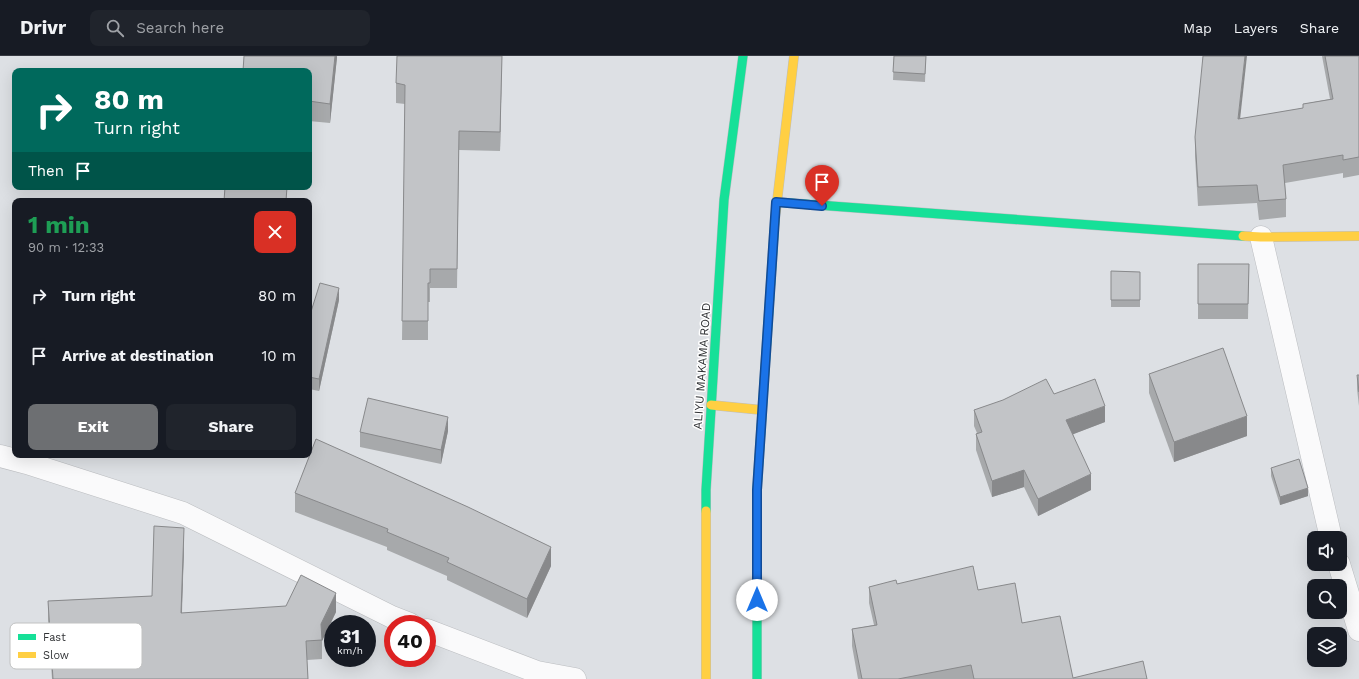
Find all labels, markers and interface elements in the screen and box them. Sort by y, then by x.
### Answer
search box [90,10,370,46]
text: Drivr [20,16,66,39]
icon: search [104,17,126,39]
text: Search here [136,19,224,37]
text: Map [1183,20,1212,36]
text: Layers [1234,20,1278,36]
text: Share [1300,20,1339,36]
text: 80 m [94,83,164,116]
icon: right [28,84,80,136]
text: Turn right [94,117,180,138]
icon: arrive [72,160,94,182]
text: Then [28,162,64,180]
pin [805,165,839,206]
icon: arrive [811,171,833,193]
text: 1 min [28,211,90,239]
button: close [254,211,296,253]
text: 90 m · 12:33 [28,240,104,255]
icon: right [28,285,50,307]
text: Turn right [62,287,135,305]
text: 80 m [258,287,296,305]
street label: ALIYU MAKAMA ROAD [691,302,713,430]
icon: arrive [28,345,50,367]
text: Arrive at destination [62,347,214,365]
text: 10 m [261,347,296,365]
button: Exit [28,404,158,450]
button: Share [166,404,296,450]
map controls [1307,531,1347,667]
button: sound [1307,531,1347,571]
position arrow [736,579,778,621]
button: search [1307,579,1347,619]
speed limit sign: 40 [384,615,436,667]
legend [10,623,142,669]
text: 31 [340,624,360,648]
button: layers [1307,627,1347,667]
text: Fast [43,631,66,644]
text: km/h [337,645,363,656]
text: Slow [43,649,69,662]

